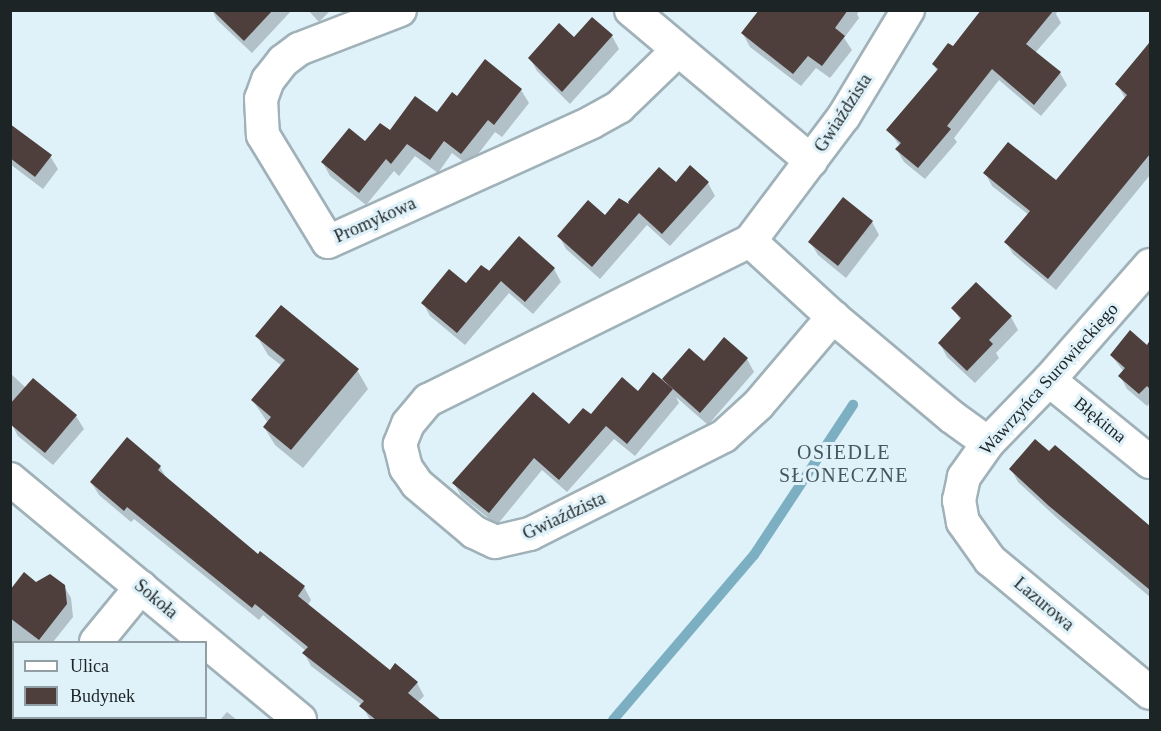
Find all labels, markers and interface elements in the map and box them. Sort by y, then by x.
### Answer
street label: Gwiaździsta [810,70,876,156]
street label: Promykowa [331,192,419,248]
street label: Wawrzyńca Surowieckiego [975,299,1123,459]
street label: Błękitna [1070,392,1130,448]
district label: OSIEDLE SŁONECZNE [779,441,909,488]
street label: Gwiaździsta [519,487,609,545]
street label: Lazurowa [1009,573,1079,635]
street label: Sokoła [130,575,182,623]
legend [12,641,207,719]
text: Ulica [70,656,109,676]
text: Budynek [70,686,135,706]

